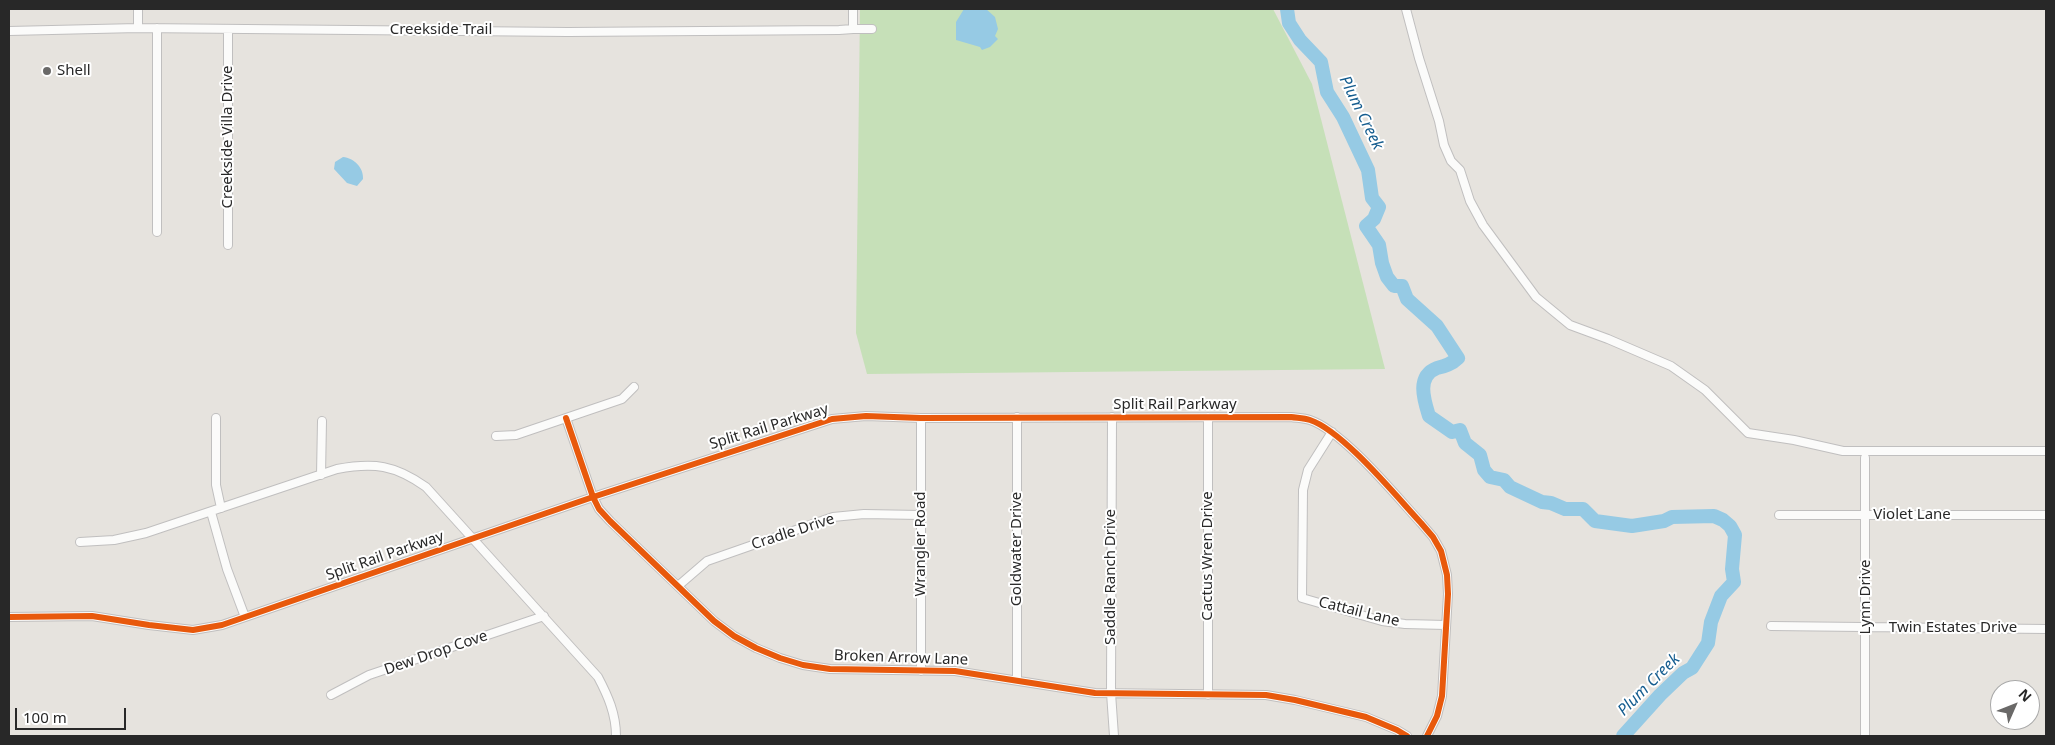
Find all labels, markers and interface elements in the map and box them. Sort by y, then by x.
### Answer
street label: Creekside Trail [390,21,492,39]
place label: Shell [57,62,91,80]
marker: Shell [41,65,53,77]
street label: Creekside Villa Drive [219,66,237,208]
water label: Plum Creek [1335,73,1387,153]
street label: Split Rail Parkway [1113,396,1237,414]
street label: Split Rail Parkway [707,400,831,454]
street label: Wrangler Road [912,491,930,597]
street label: Cactus Wren Drive [1199,491,1217,621]
street label: Goldwater Drive [1008,492,1026,606]
street label: Violet Lane [1873,506,1951,524]
street label: Saddle Ranch Drive [1102,509,1120,645]
street label: Cradle Drive [749,510,837,554]
street label: Split Rail Parkway [324,527,446,585]
street label: Lynn Drive [1857,559,1875,635]
street label: Cattail Lane [1317,593,1401,631]
street label: Twin Estates Drive [1889,619,2017,637]
street label: Dew Drop Cove [382,627,490,679]
street label: Broken Arrow Lane [833,647,969,669]
water label: Plum Creek [1614,650,1684,720]
north arrow [1990,680,2040,730]
text: N [2015,684,2036,706]
scale bar [18,698,129,730]
text: 100 m [23,707,67,727]

